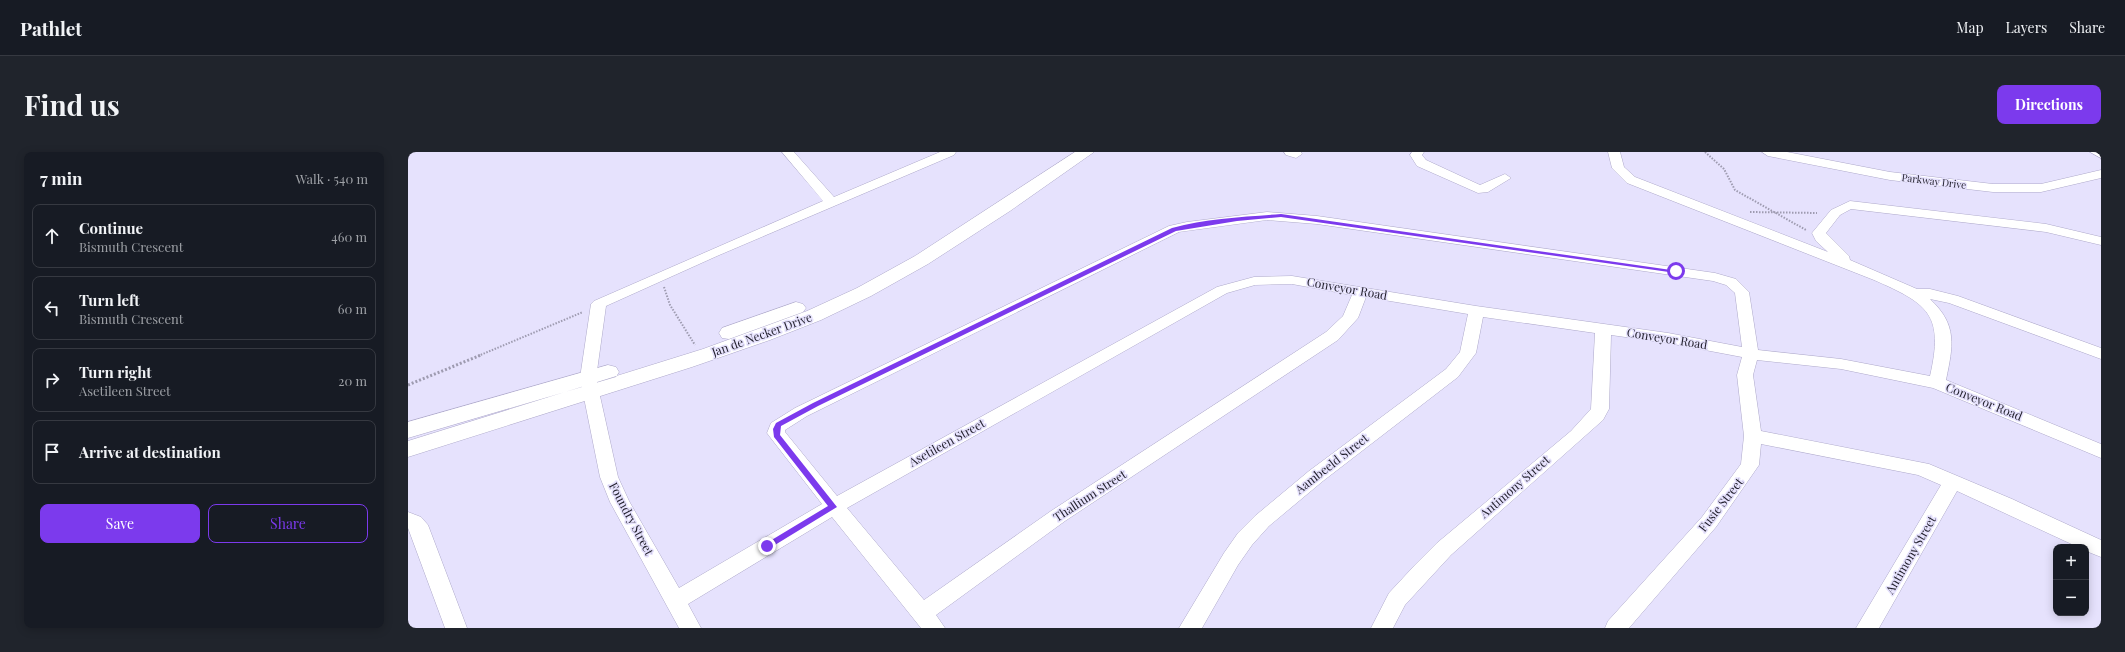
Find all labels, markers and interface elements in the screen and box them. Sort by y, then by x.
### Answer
text: Pathlet [20,15,82,41]
text: Map [1956,18,1984,37]
text: Layers [2006,18,2047,37]
text: Share [2069,18,2105,37]
button: Directions [1997,85,2101,124]
text: Find us [24,86,120,123]
text: 7 min [40,167,83,189]
text: Walk · 540 m [295,170,368,187]
street label: Parkway Drive [1901,170,1967,192]
text: Continue [79,218,143,238]
icon: ahead [41,225,63,247]
text: 460 m [331,228,367,245]
text: Bismuth Crescent [79,238,183,255]
route start [1667,262,1685,280]
street label: Conveyor Road [1306,273,1389,303]
text: Turn left [79,290,140,310]
icon: left [41,297,63,319]
text: 60 m [338,300,367,317]
street label: Jan de Necker Drive [708,308,814,360]
text: Bismuth Crescent [79,310,183,327]
street label: Conveyor Road [1626,324,1709,352]
text: Turn right [79,362,152,382]
icon: right [41,369,63,391]
text: 20 m [338,372,367,389]
street label: Conveyor Road [1944,378,2025,424]
text: Asetileen Street [79,382,171,399]
street label: Asetileen Street [905,414,988,470]
street label: Aambeeld Street [1291,429,1372,497]
icon: arrive [41,441,63,463]
text: Arrive at destination [79,442,221,462]
street label: Antimony Street [1475,451,1553,522]
street label: Thallium Street [1050,465,1130,525]
street label: Fusie Street [1694,474,1747,535]
street label: Foundry Street [606,479,658,558]
button: Save [40,504,200,543]
button: Share [208,504,368,543]
street label: Antimony Street [1881,512,1939,597]
route end [758,537,776,555]
map controls [2053,544,2089,616]
button: + [2053,544,2089,580]
button: − [2053,580,2089,616]

